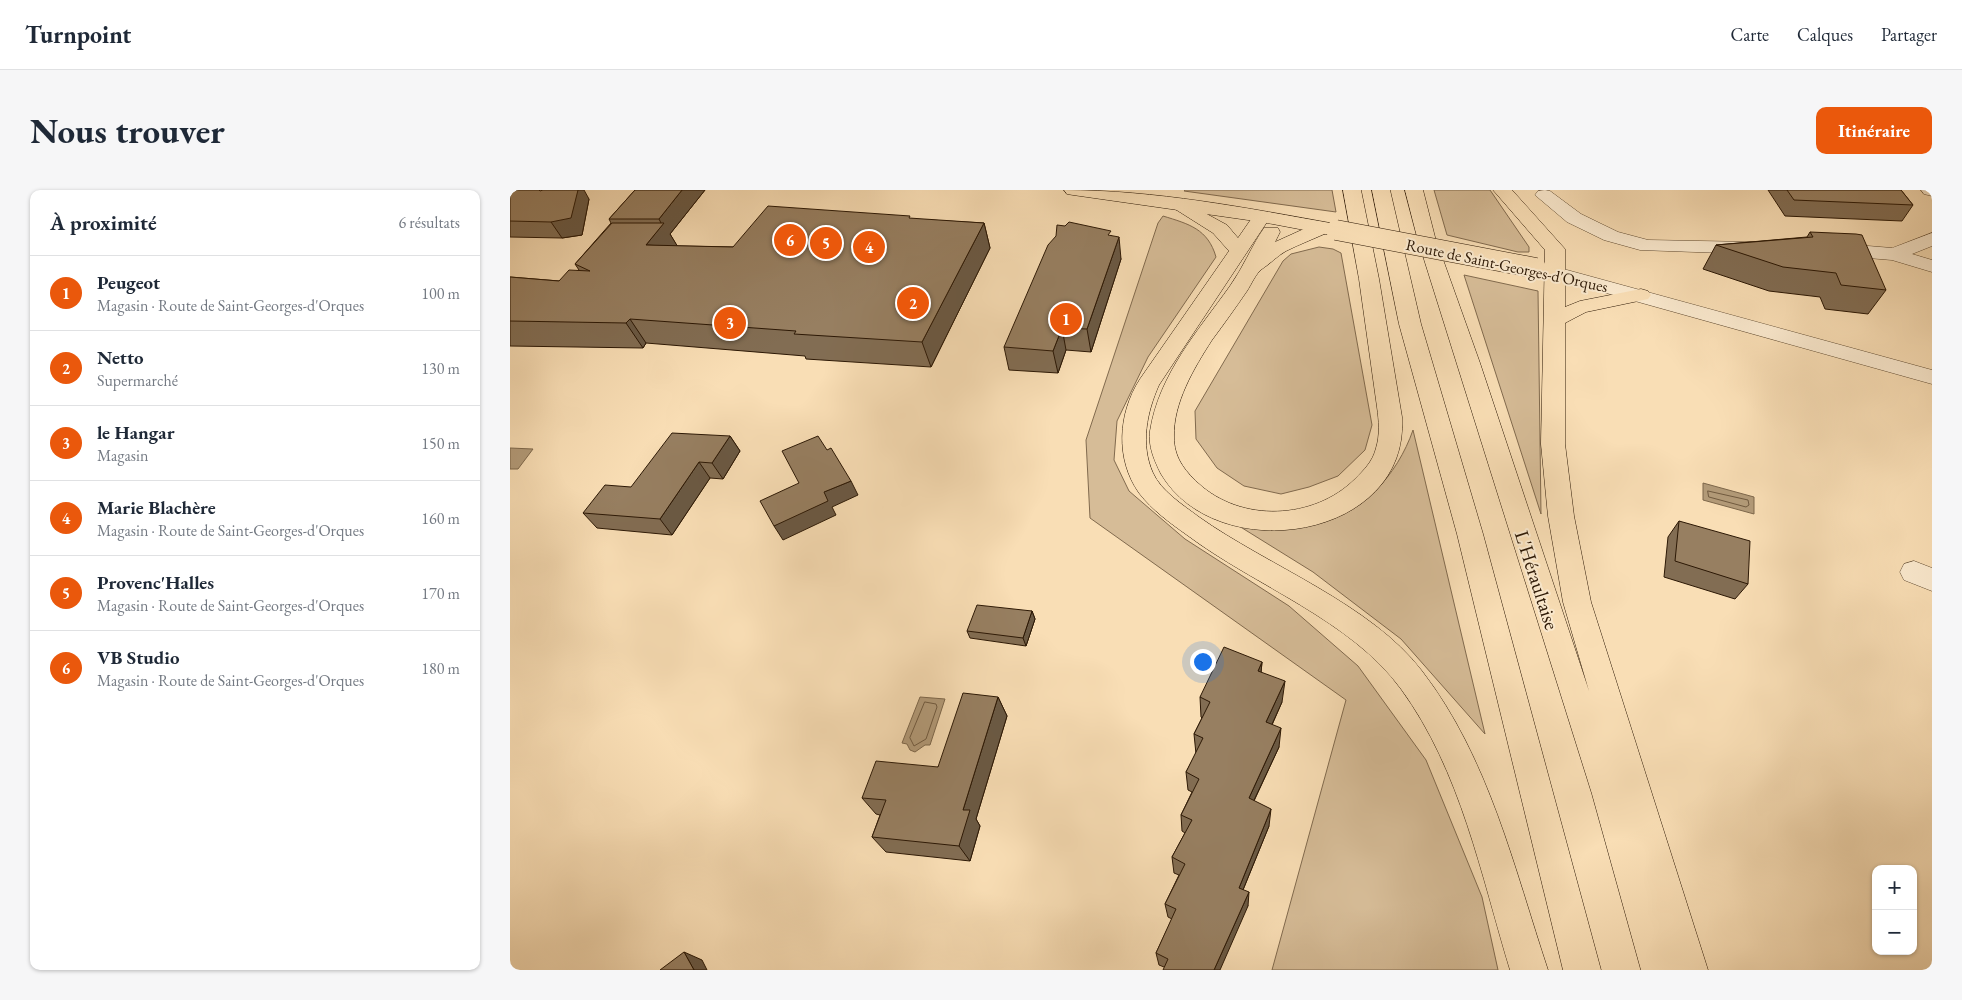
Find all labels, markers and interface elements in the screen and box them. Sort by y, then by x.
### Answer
text: Turnpoint [25,19,131,50]
text: Carte [1730,23,1769,46]
text: Calques [1797,23,1853,46]
text: Partager [1881,23,1937,46]
button: Itinéraire [1816,107,1932,154]
text: Nous trouver [30,108,225,153]
text: À proximité [50,209,157,236]
text: 6 résultats [398,212,460,233]
pin: 6 [774,221,806,259]
pin: 5 [810,224,842,262]
pin: 4 [853,228,885,266]
street label: Route de Saint-Georges-d'Orques [1404,234,1610,297]
text: Peugeot [97,270,160,295]
text: 1 [62,283,70,304]
text: 100 m [421,283,460,304]
pin: 2 [897,284,929,322]
text: Magasin · Route de Saint-Georges-d'Orques [97,295,364,316]
pin: 1 [1050,300,1082,338]
pin: 3 [714,304,746,342]
text: Netto [97,345,144,370]
text: 2 [62,358,70,379]
text: 130 m [421,358,460,379]
text: Supermarché [97,370,178,391]
text: le Hangar [97,420,175,445]
text: 3 [62,433,70,454]
text: 150 m [421,433,460,454]
text: Magasin [97,445,148,466]
text: Marie Blachère [97,495,216,520]
text: 4 [62,508,70,529]
text: 160 m [421,508,460,529]
text: Magasin · Route de Saint-Georges-d'Orques [97,520,364,541]
street label: L'Héraultaise [1509,527,1565,633]
text: Provenc'Halles [97,570,214,595]
text: 5 [62,583,70,604]
text: 170 m [421,583,460,604]
text: Magasin · Route de Saint-Georges-d'Orques [97,595,364,616]
text: VB Studio [97,645,179,670]
your location [1190,649,1216,675]
text: 6 [62,658,70,679]
text: 180 m [421,658,460,679]
text: Magasin · Route de Saint-Georges-d'Orques [97,670,364,691]
map controls [1872,865,1917,955]
button: + [1872,865,1917,910]
button: − [1872,910,1917,955]

